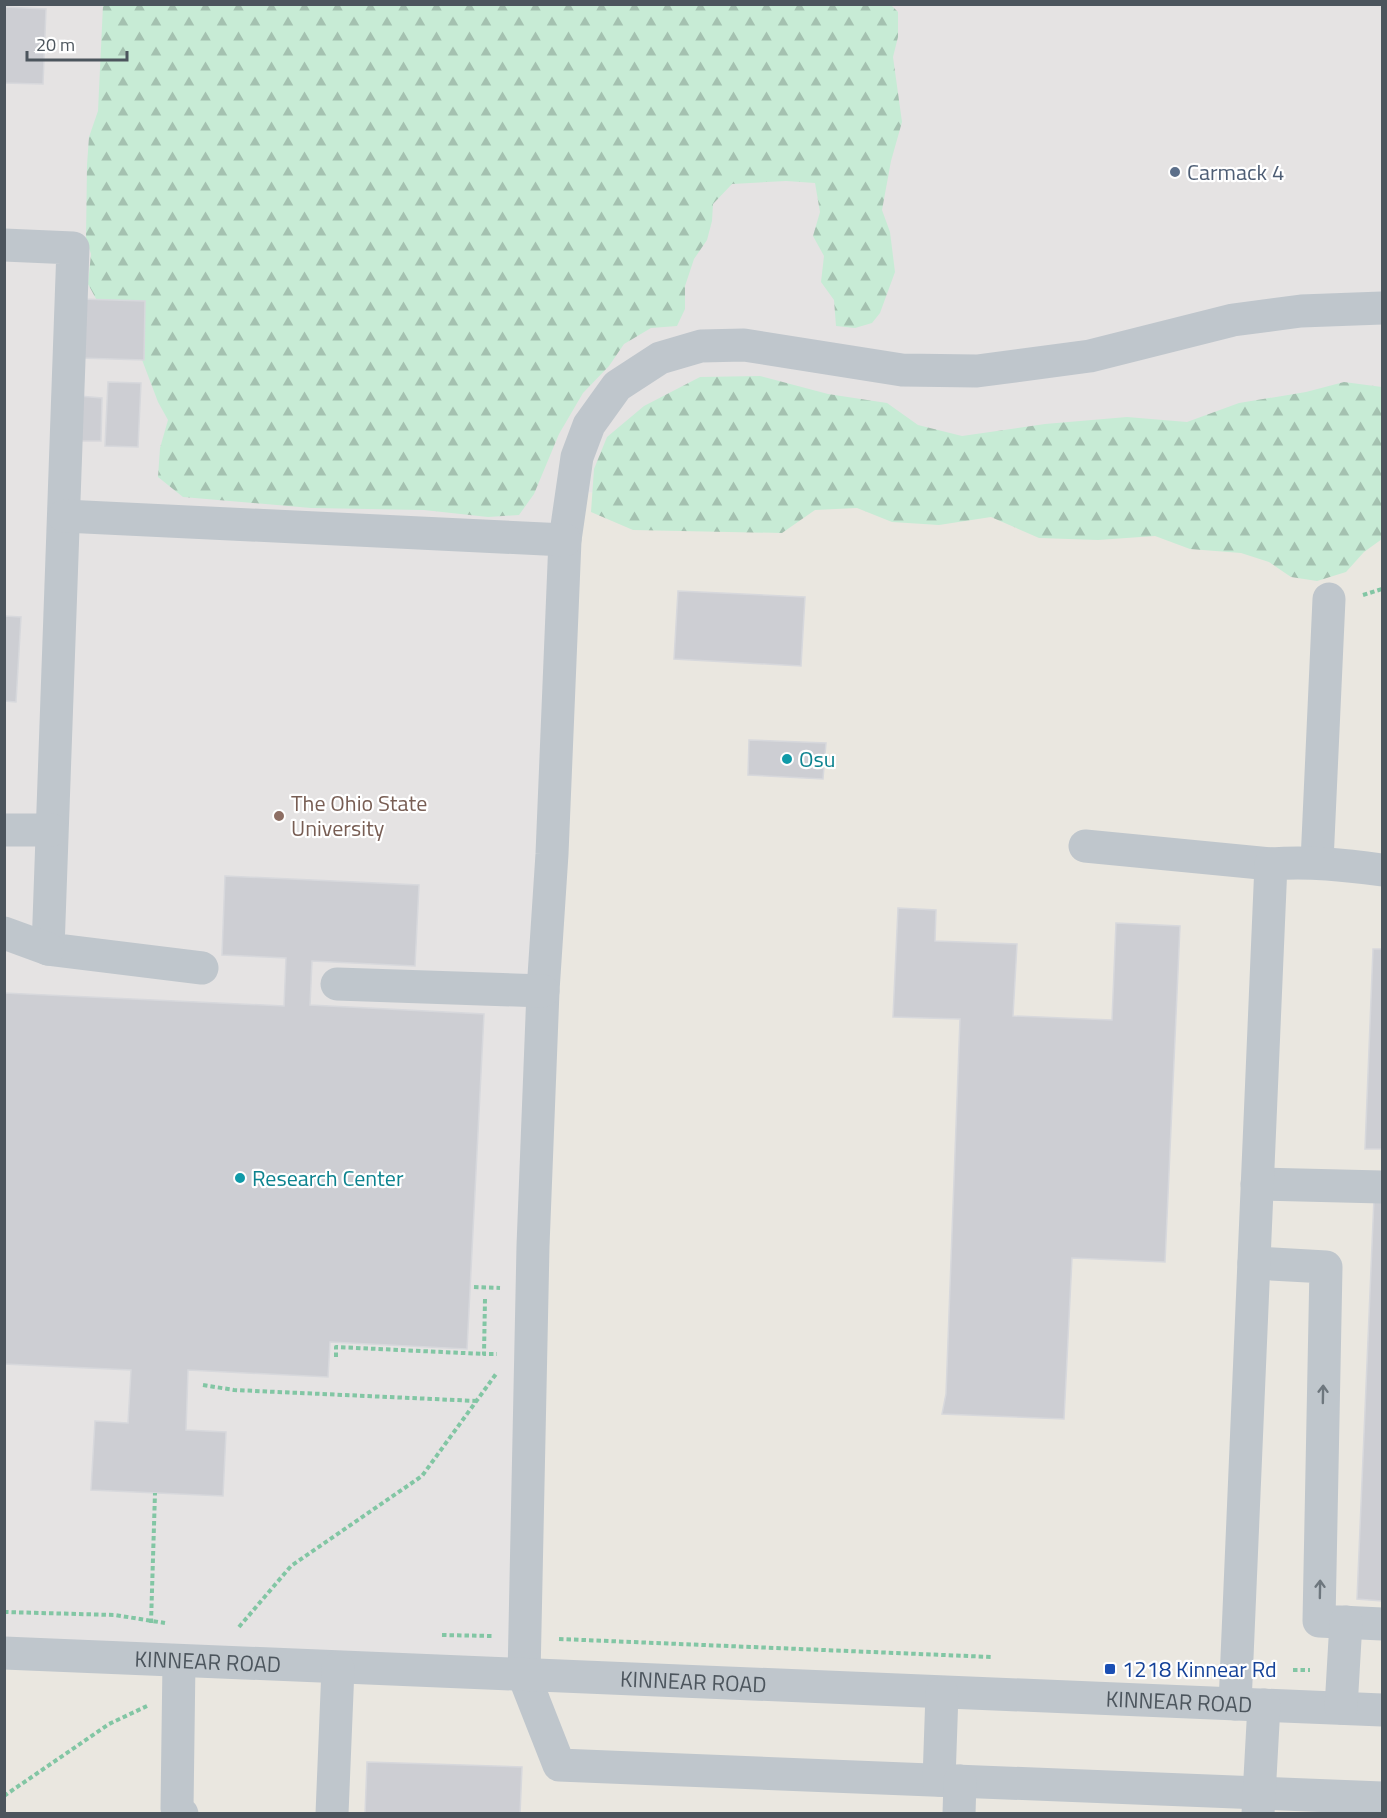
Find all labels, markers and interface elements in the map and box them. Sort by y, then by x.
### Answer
scale bar [27,24,128,62]
text: 20 m [36,31,75,58]
place label: Carmack 4 [1187,155,1284,189]
marker: Carmack 4 [1168,165,1182,179]
place label: Osu [799,742,835,776]
marker: Osu [780,752,794,766]
place label: The Ohio State University [291,786,427,845]
marker: The Ohio State University [272,809,286,823]
place label: Research Center [252,1161,404,1195]
marker: Research Center [233,1171,247,1185]
one-way arrow [1318,1385,1329,1405]
one-way arrow [1314,1579,1326,1599]
street label: KINNEAR ROAD [134,1641,282,1681]
place label: 1218 Kinnear Rd [1122,1652,1277,1686]
street label: KINNEAR ROAD [619,1662,767,1702]
marker: 1218 Kinnear Rd [1103,1662,1117,1676]
street label: KINNEAR ROAD [1105,1682,1253,1722]

